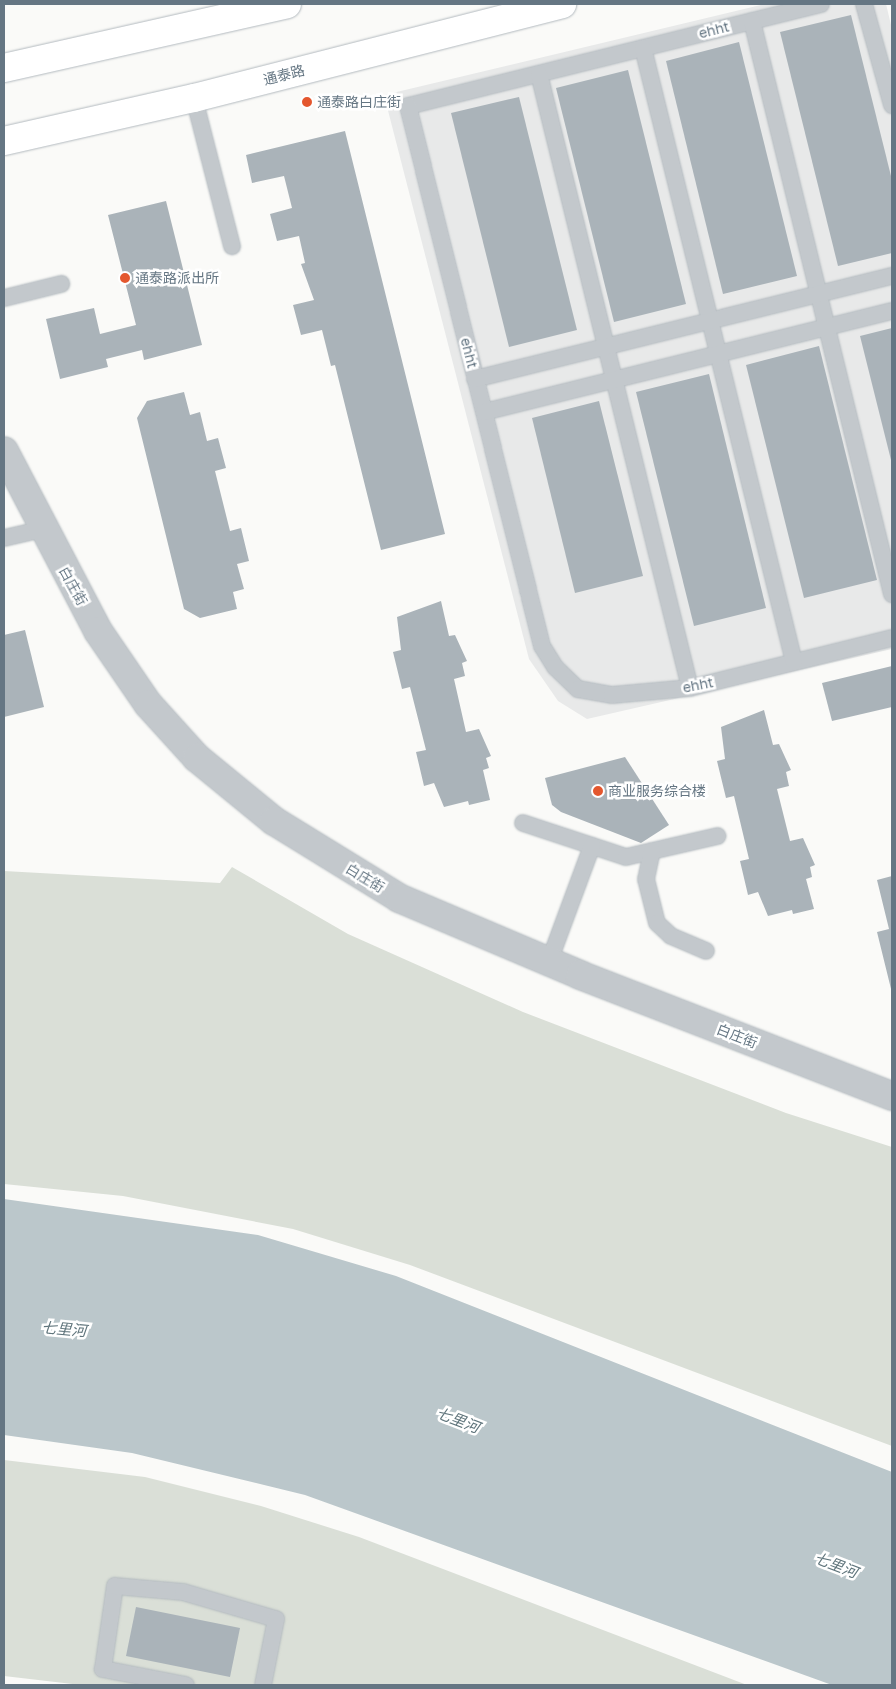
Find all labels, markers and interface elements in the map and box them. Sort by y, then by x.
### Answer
street label: ehht [697,18,731,42]
street label: 通泰路 [262,62,306,88]
place label: 通泰路白庄街 [317,94,401,110]
marker: 通泰路白庄街 [301,96,313,108]
place label: 通泰路派出所 [135,270,219,286]
marker: 通泰路派出所 [119,272,131,284]
street label: ehht [457,336,481,370]
street label: 白庄街 [55,564,91,608]
street label: ehht [681,674,715,696]
place label: 商业服务综合楼 [608,783,706,799]
marker: 商业服务综合楼 [592,785,604,797]
street label: 白庄街 [343,860,387,896]
street label: 白庄街 [714,1021,760,1051]
water label: 七里河 [41,1318,87,1340]
water label: 七里河 [434,1404,482,1436]
water label: 七里河 [812,1549,860,1581]

